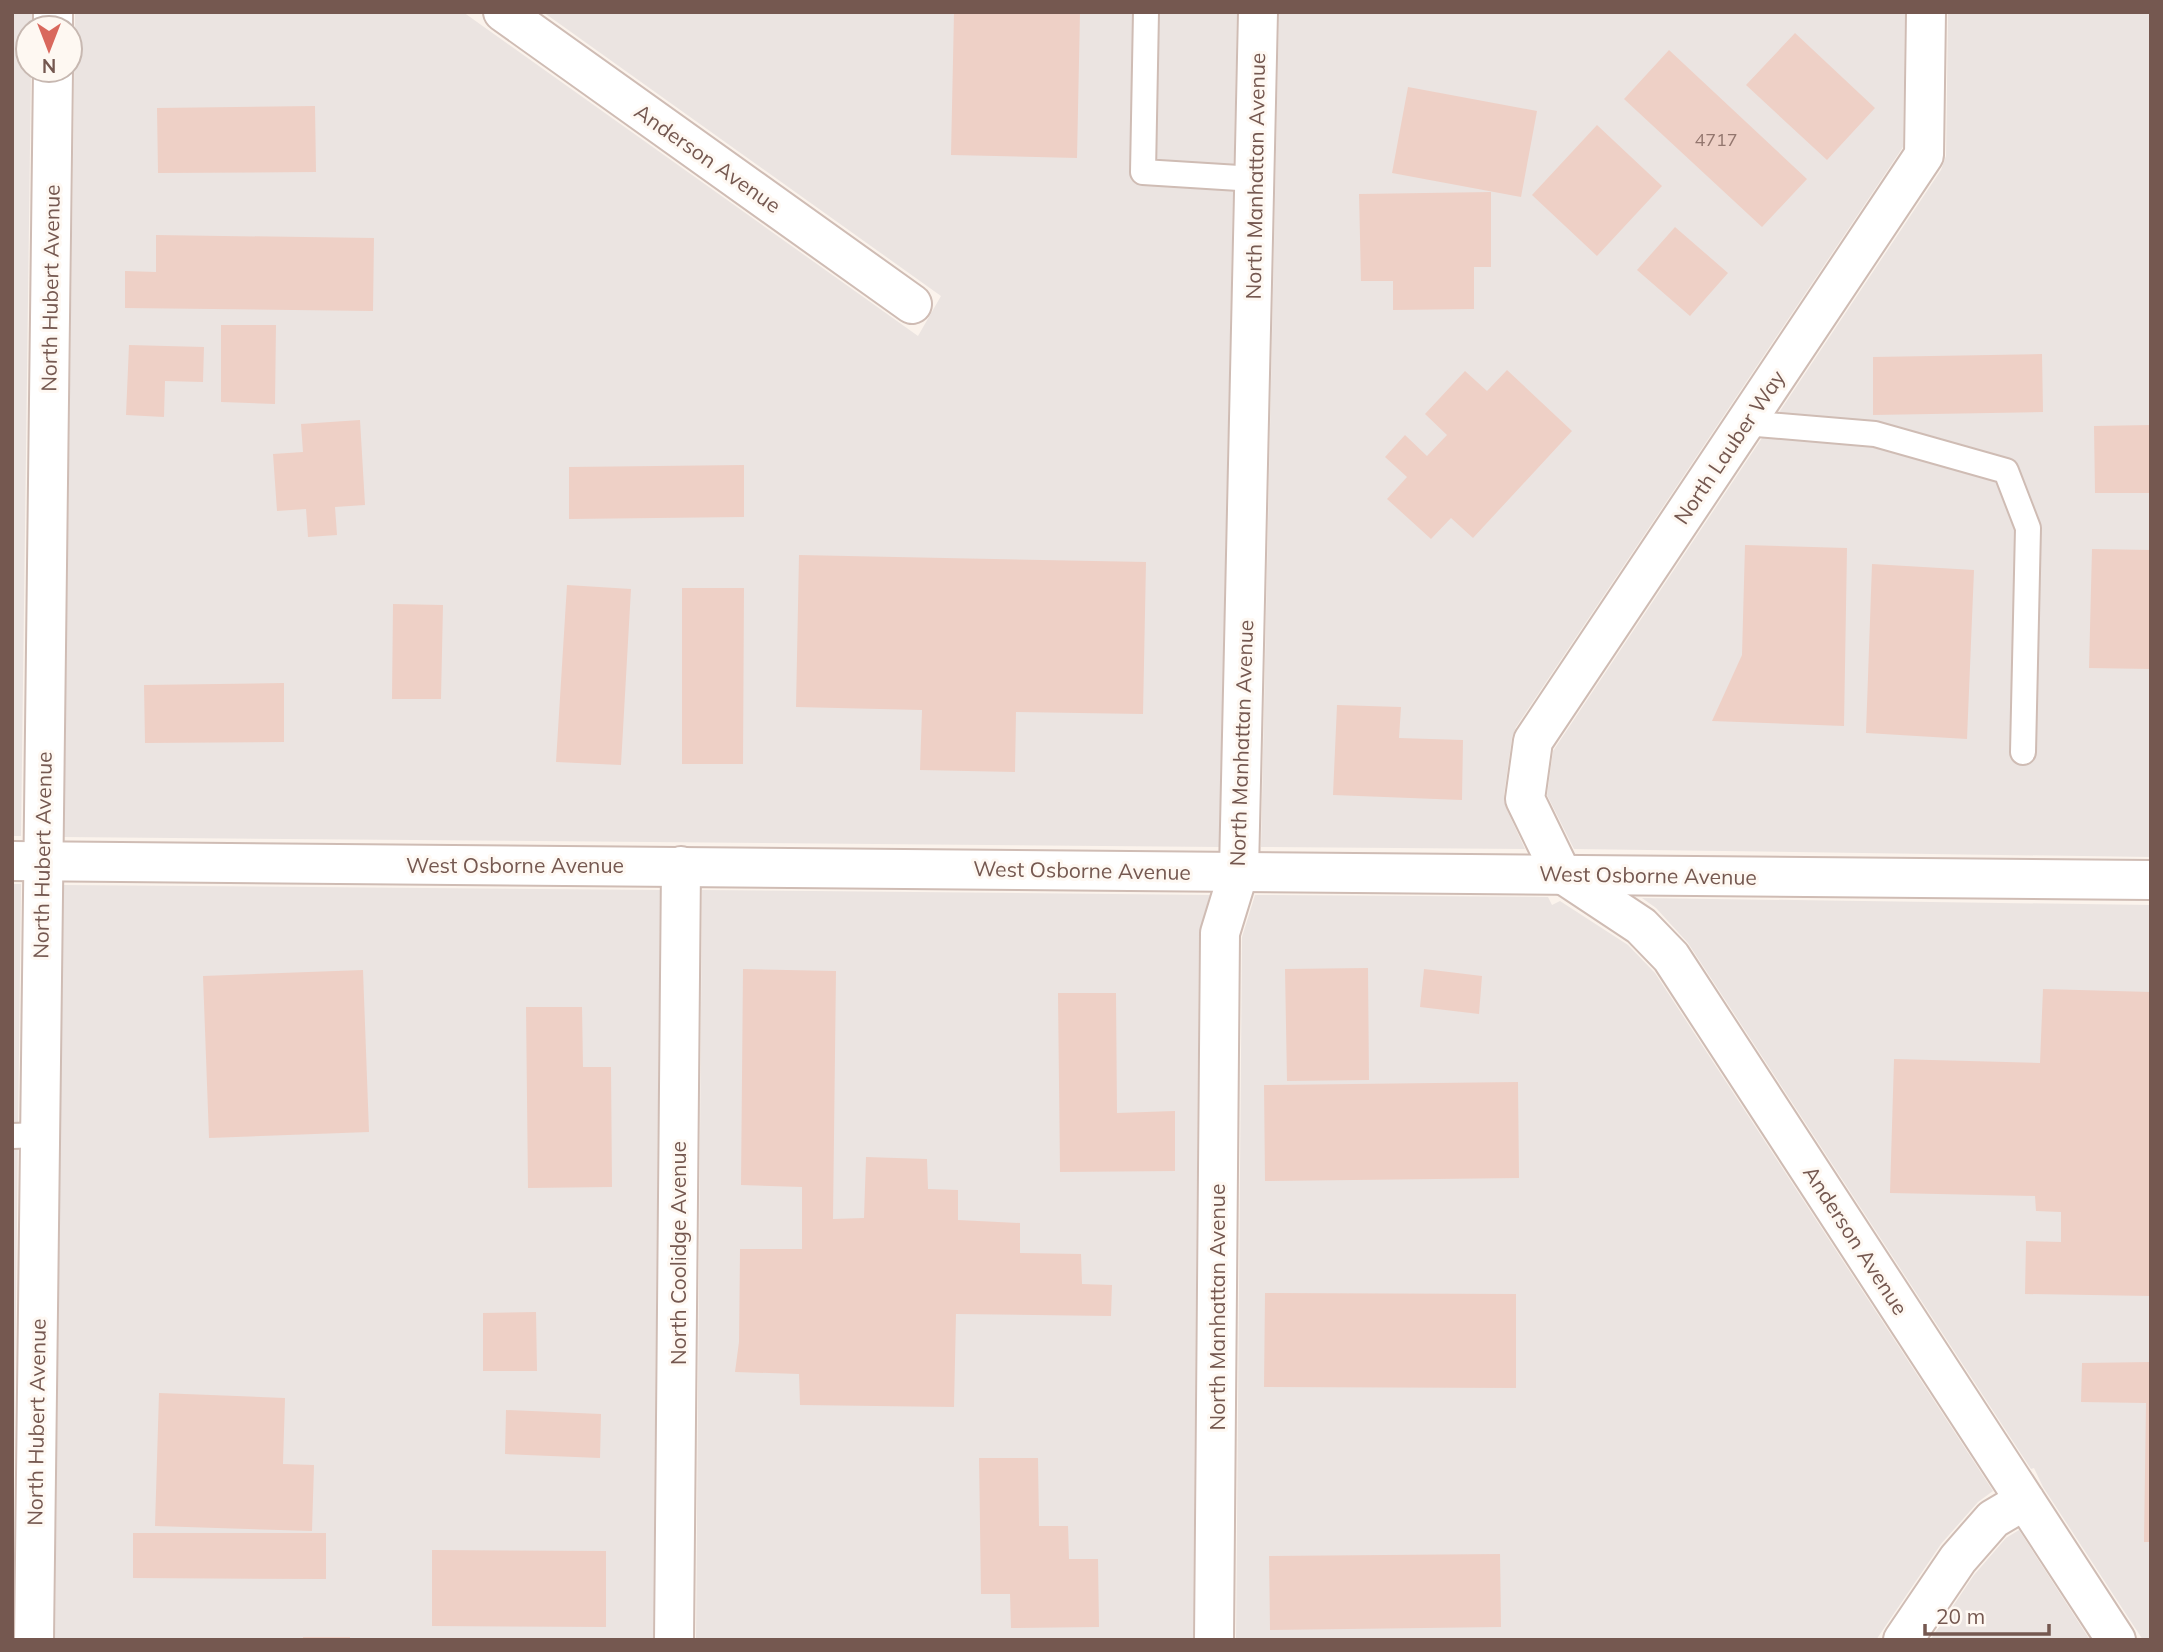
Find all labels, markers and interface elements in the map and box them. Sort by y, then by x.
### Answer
north arrow [14,14,84,84]
street label: North Manhattan Avenue [1240,52,1270,300]
text: N [42,54,56,78]
street label: Anderson Avenue [630,98,786,218]
house number: 4717 [1694,128,1738,151]
street label: North Hubert Avenue [35,184,65,392]
street label: North Lauber Way [1668,365,1790,529]
street label: North Manhattan Avenue [1224,619,1258,867]
street label: North Hubert Avenue [27,751,57,959]
street label: West Osborne Avenue [406,852,624,878]
street label: West Osborne Avenue [973,855,1191,885]
street label: West Osborne Avenue [1539,860,1757,890]
street label: North Coolidge Avenue [665,1141,691,1365]
street label: Anderson Avenue [1798,1161,1914,1319]
street label: North Manhattan Avenue [1204,1184,1230,1430]
street label: North Hubert Avenue [21,1318,51,1526]
scale bar [1925,1592,2049,1636]
text: 20 m [1936,1603,1985,1629]

